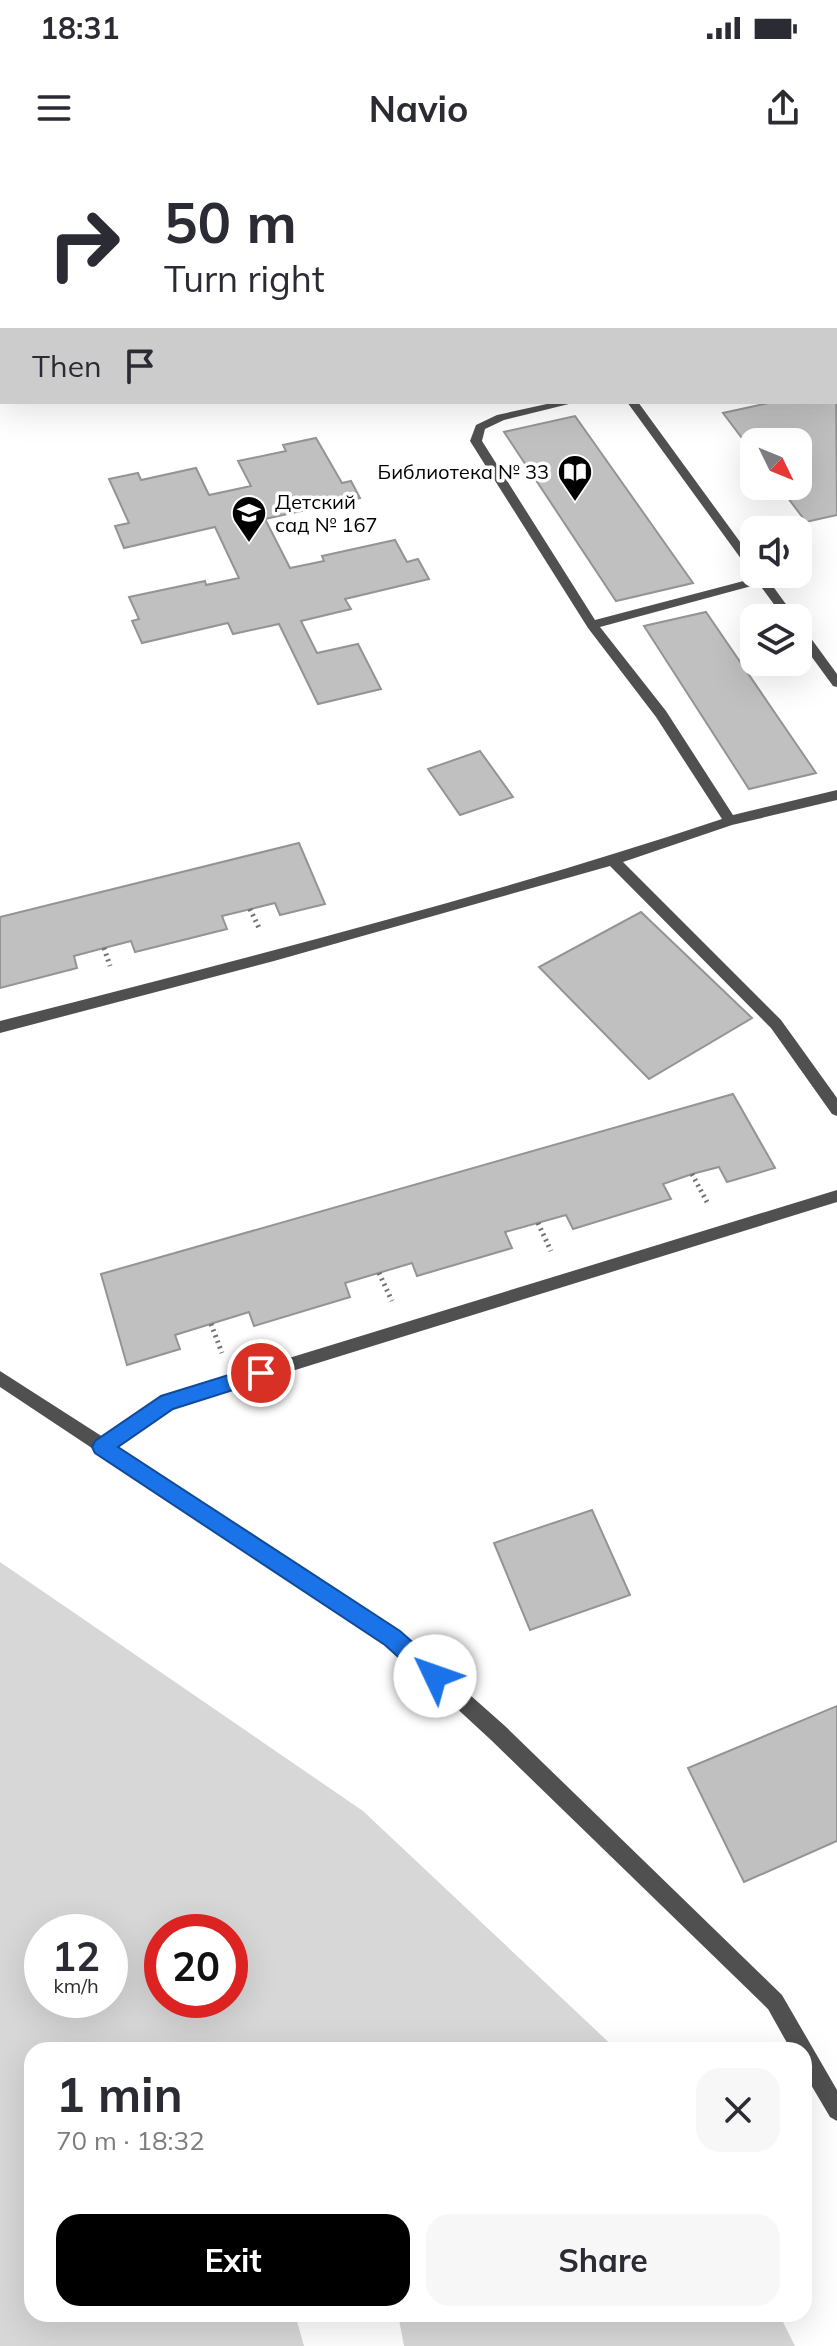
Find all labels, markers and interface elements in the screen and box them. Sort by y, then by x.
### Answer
text: 18:31 [40,9,119,47]
icon: menu [32,86,76,130]
text: Navio [369,86,468,131]
icon: share [761,86,805,130]
text: 50 m [164,187,297,257]
icon: right [32,192,136,296]
text: Turn right [164,256,325,301]
icon: arrive [118,344,162,388]
text: Then [32,347,102,385]
north arrow [740,428,812,500]
map controls [740,428,812,676]
library icon: Библиотека № 33 [556,453,594,503]
place label: Библиотека № 33 [378,459,549,484]
place label: Детский сад № 167 [275,489,378,537]
school or university icon: Детский сад № 167 [230,494,268,544]
button: sound [740,516,812,588]
button: layers [740,604,812,676]
pin [227,1339,295,1407]
icon: arrive [239,1351,283,1395]
position arrow [393,1634,477,1718]
speed limit sign: 20 [144,1914,248,2018]
text: 12 [52,1931,100,1981]
text: km/h [53,1973,99,1998]
text: 1 min [56,2064,183,2124]
button: close [696,2068,780,2152]
text: 70 m · 18:32 [56,2124,205,2157]
button: Exit [56,2214,410,2306]
button: Share [426,2214,780,2306]

